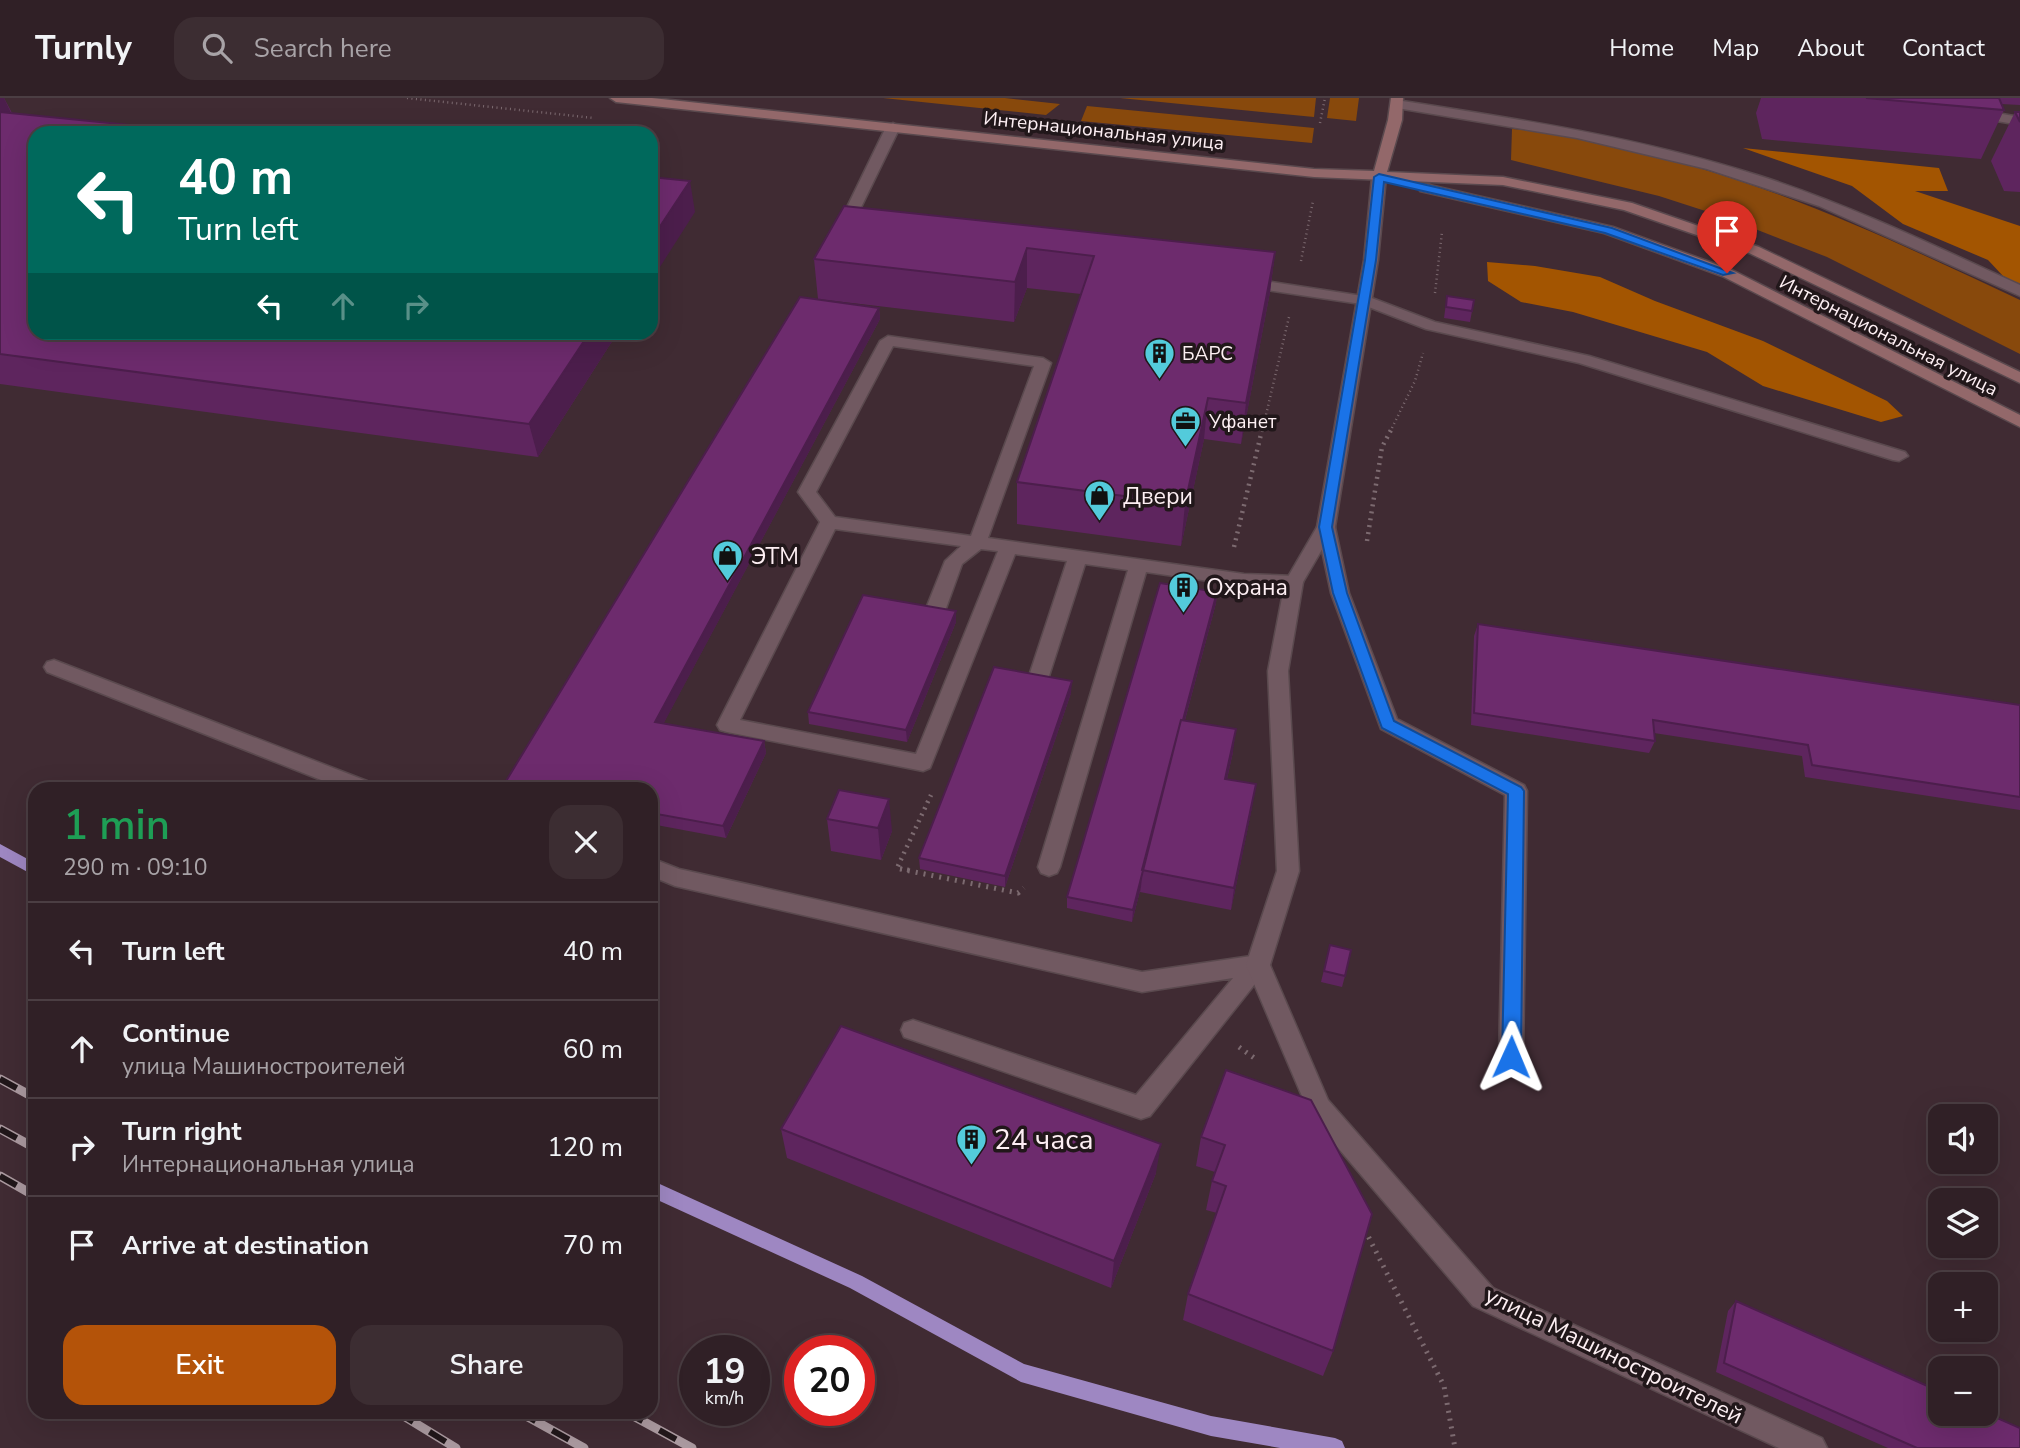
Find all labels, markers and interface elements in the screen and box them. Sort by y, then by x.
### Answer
search box [174,17,664,80]
text: Turnly [35,26,132,71]
icon: search [198,29,236,67]
text: Search here [254,31,392,66]
text: Home [1609,32,1674,64]
text: Map [1712,32,1759,64]
text: About [1797,32,1864,64]
text: Contact [1902,32,1985,64]
street label: Интернациональная улица [982,105,1225,157]
text: 40 m [178,144,293,211]
icon: left [63,154,154,245]
pin [1697,201,1757,273]
text: Turn left [178,208,298,251]
icon: arrive [1708,212,1746,250]
street label: Интернациональная улица [1775,269,2002,402]
icon: left [251,287,289,325]
icon: ahead [324,287,362,325]
icon: right [397,287,435,325]
building icon: БАРС [1142,336,1176,380]
place label: БАРС [1182,341,1233,367]
office icon: Уфанет [1169,404,1203,448]
place label: Уфанет [1208,409,1277,435]
shop icon: Двери [1083,479,1117,523]
place label: Двери [1123,481,1193,512]
shop icon: ЭТМ [711,539,745,583]
place label: ЭТМ [751,541,799,572]
building icon: Охрана [1166,570,1200,614]
place label: Охрана [1206,572,1288,603]
text: 1 min [63,797,170,854]
button: close [549,805,623,879]
text: 290 m · 09:10 [63,852,208,883]
icon: left [63,932,101,970]
text: Turn left [122,934,225,969]
text: 40 m [563,934,623,969]
text: Continue [122,1016,230,1051]
position arrow [1474,1020,1548,1094]
icon: ahead [63,1030,101,1068]
text: 60 m [563,1032,623,1067]
text: улица Машиностроителей [122,1051,405,1082]
map controls [1928,1104,1998,1426]
button: sound [1928,1104,1998,1174]
text: Turn right [122,1114,241,1149]
place label: 24 часа [994,1121,1094,1159]
building icon: 24 часа [954,1122,988,1166]
icon: right [63,1128,101,1166]
text: 120 m [547,1130,623,1165]
text: Интернациональная улица [122,1149,415,1180]
button: layers [1928,1188,1998,1258]
icon: arrive [63,1226,101,1264]
text: Arrive at destination [122,1228,369,1263]
text: 70 m [563,1228,623,1263]
button: + [1928,1272,1998,1342]
street label: улица Машиностроителей [1480,1279,1748,1431]
button: Exit [63,1325,336,1405]
button: Share [350,1325,623,1405]
speed limit sign: 20 [784,1335,875,1426]
text: 19 [703,1348,746,1395]
button: − [1928,1356,1998,1426]
text: km/h [705,1386,744,1410]

